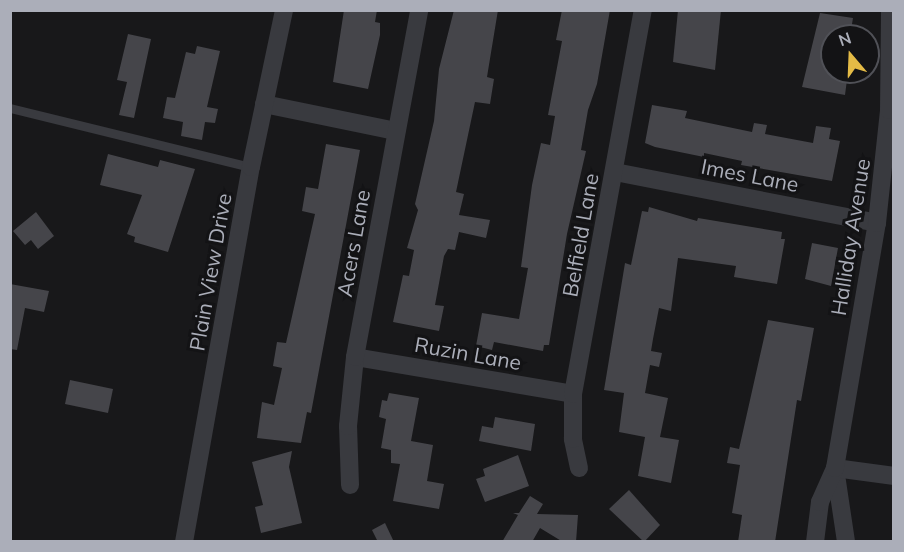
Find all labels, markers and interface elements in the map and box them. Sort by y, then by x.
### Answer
north arrow [820,24,880,84]
text: N [836,27,854,50]
street label: Imes Lane [699,153,801,197]
street label: Halliday Avenue [825,157,875,317]
street label: Belfield Lane [557,171,603,299]
street label: Acers Lane [331,188,375,298]
street label: Plain View Drive [184,191,236,353]
street label: Ruzin Lane [413,331,523,375]

